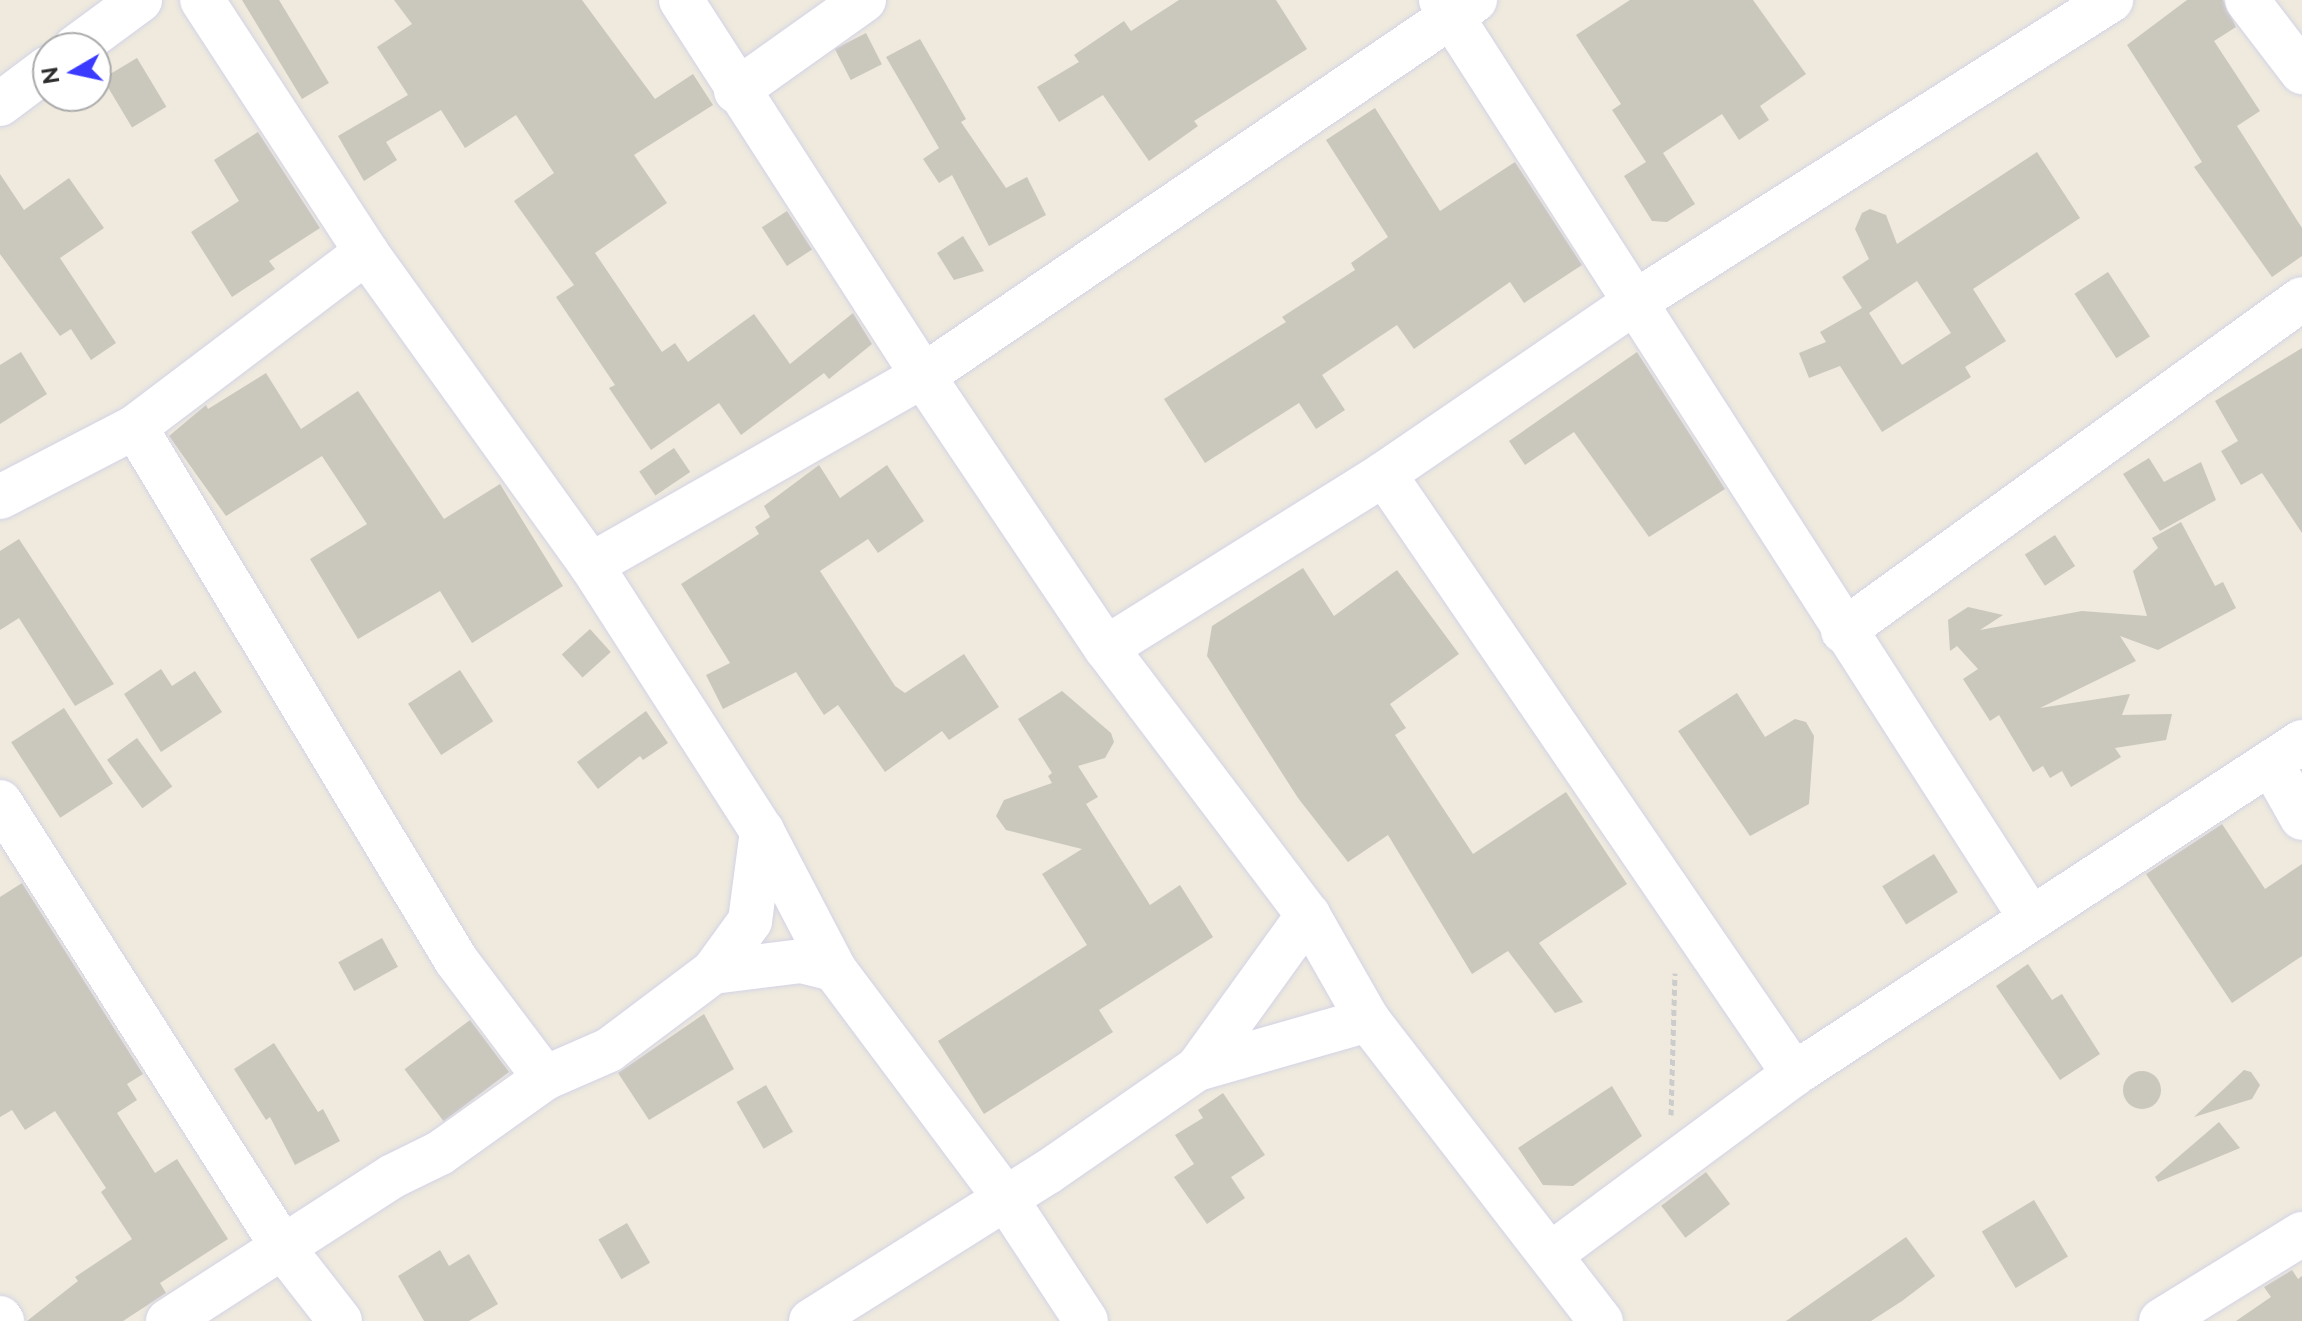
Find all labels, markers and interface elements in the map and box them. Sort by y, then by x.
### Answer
north arrow [32,32,112,112]
text: N [36,65,64,86]

